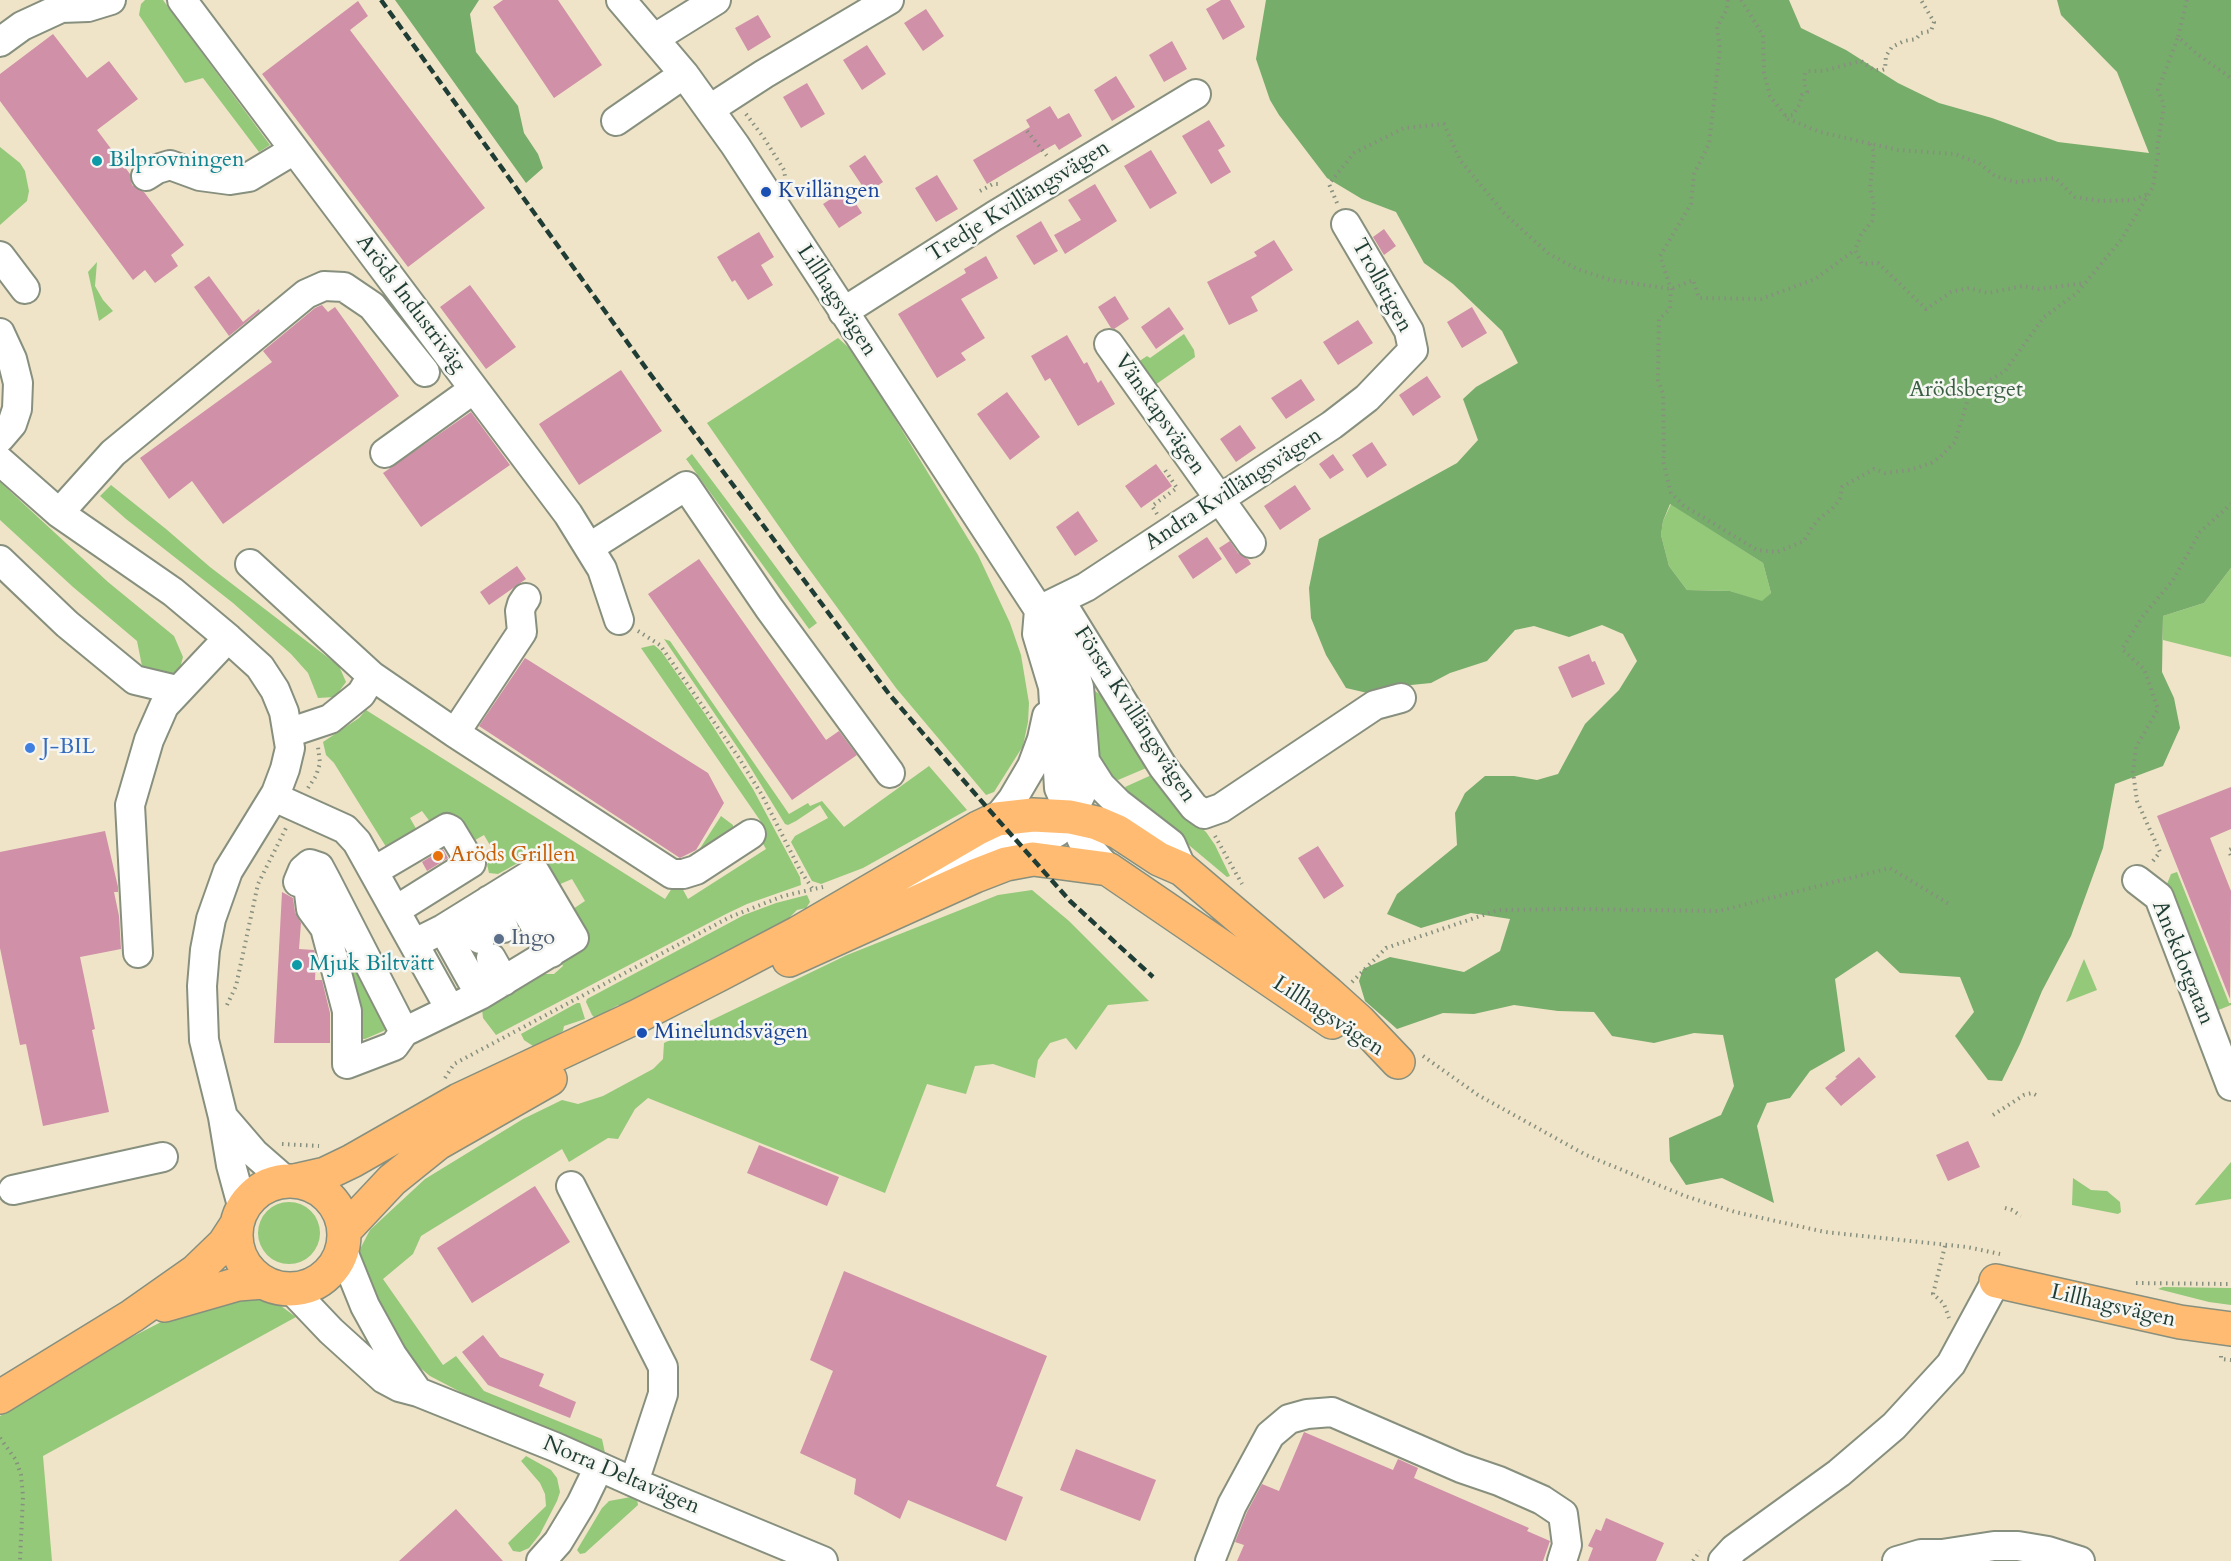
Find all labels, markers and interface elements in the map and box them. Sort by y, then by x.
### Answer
street label: Tredje Kvillängsvägen [923,135,1115,269]
place label: Bilprovningen [109,148,245,174]
marker: Bilprovningen [90,154,104,168]
place label: Kvillängen [778,179,880,205]
marker: Kvillängen [759,185,773,199]
street label: Aröds Industriväg [350,230,470,378]
street label: Trollstigen [1345,235,1417,337]
street label: Lillhagsvägen [790,240,882,362]
street label: Vänskapsvägen [1108,349,1210,481]
park label: Arödsberget [1909,378,2023,404]
street label: Andra Kvillängsvägen [1141,423,1327,557]
street label: Första Kvillängsvägen [1067,622,1201,808]
place label: J-BIL [42,735,95,761]
marker: J-BIL [23,741,37,755]
place label: Aröds Grillen [450,843,576,869]
marker: Aröds Grillen [431,849,445,863]
street label: Anekdotgatan [2145,897,2219,1029]
place label: Ingo [511,926,555,952]
marker: Ingo [492,932,506,946]
place label: Mjuk Biltvätt [309,952,434,978]
marker: Mjuk Biltvätt [290,958,304,972]
street label: Lillhagsvägen [1267,971,1389,1063]
place label: Minelundsvägen [654,1020,808,1046]
marker: Minelundsvägen [635,1026,649,1040]
street label: Lillhagsvägen [2048,1280,2178,1334]
street label: Norra Deltavägen [539,1431,703,1521]

